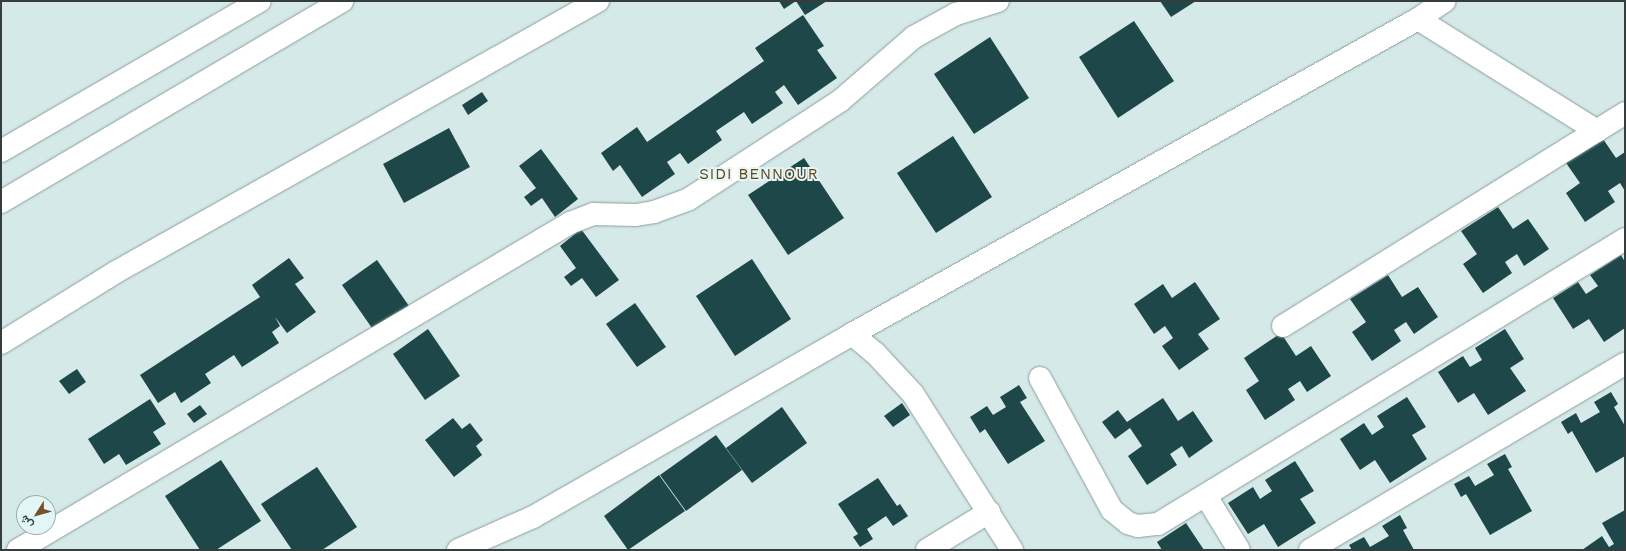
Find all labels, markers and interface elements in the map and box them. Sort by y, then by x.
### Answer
district label: SIDI BENNOUR [699,166,819,184]
north arrow [16,495,56,535]
text: ش [18,513,36,531]

